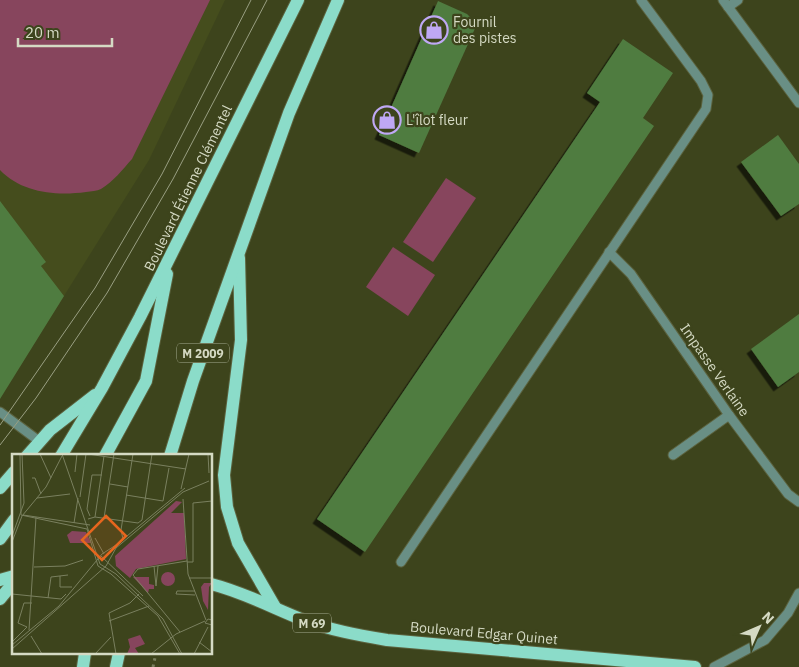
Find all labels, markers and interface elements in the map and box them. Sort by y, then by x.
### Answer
place label: Fournil des pistes [453,13,517,47]
scale bar [18,15,111,47]
shop icon: Fournil des pistes [419,15,449,45]
text: 20 m [25,23,60,42]
street label: Boulevard Étienne Clémentel [139,101,236,274]
shop icon: L'îlot fleur [372,105,402,135]
place label: L'îlot fleur [406,111,468,129]
street label: Impasse Verlaine [676,320,754,420]
road number: M 2009 [177,343,229,362]
inset map [12,454,212,654]
north arrow [734,602,784,652]
text: N [758,608,778,628]
road number: M 69 [293,614,331,632]
street label: Boulevard Edgar Quinet [409,618,559,648]

